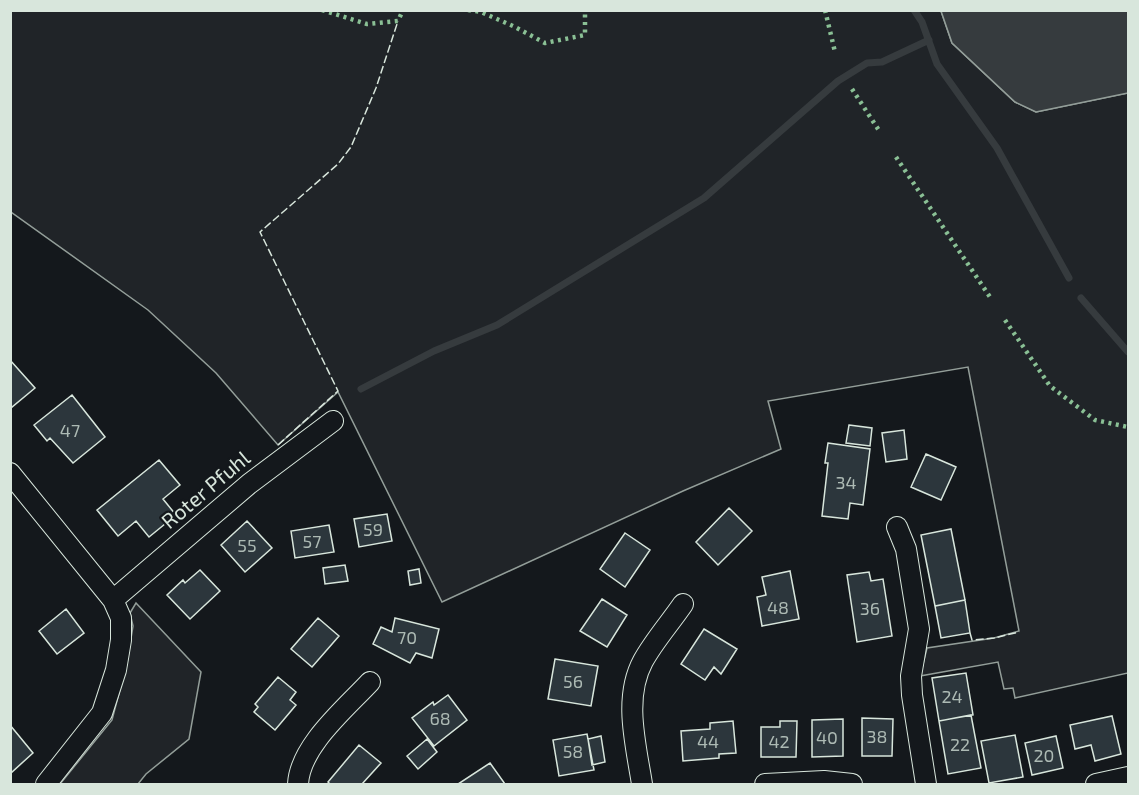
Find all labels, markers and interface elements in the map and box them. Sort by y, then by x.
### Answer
house number: 47 [60,419,80,441]
street label: Roter Pfuhl [156,444,255,533]
house number: 34 [835,471,857,493]
house number: 59 [363,518,383,540]
house number: 57 [303,530,321,552]
house number: 55 [237,534,257,556]
house number: 48 [767,596,789,618]
house number: 36 [860,597,880,619]
house number: 70 [397,626,417,648]
house number: 56 [563,670,583,692]
house number: 24 [941,685,963,707]
house number: 68 [429,707,451,729]
house number: 38 [867,725,887,747]
house number: 40 [816,726,838,748]
house number: 44 [697,730,719,752]
house number: 42 [768,730,790,752]
house number: 22 [950,733,970,755]
house number: 58 [563,740,583,762]
house number: 20 [1034,744,1054,766]

